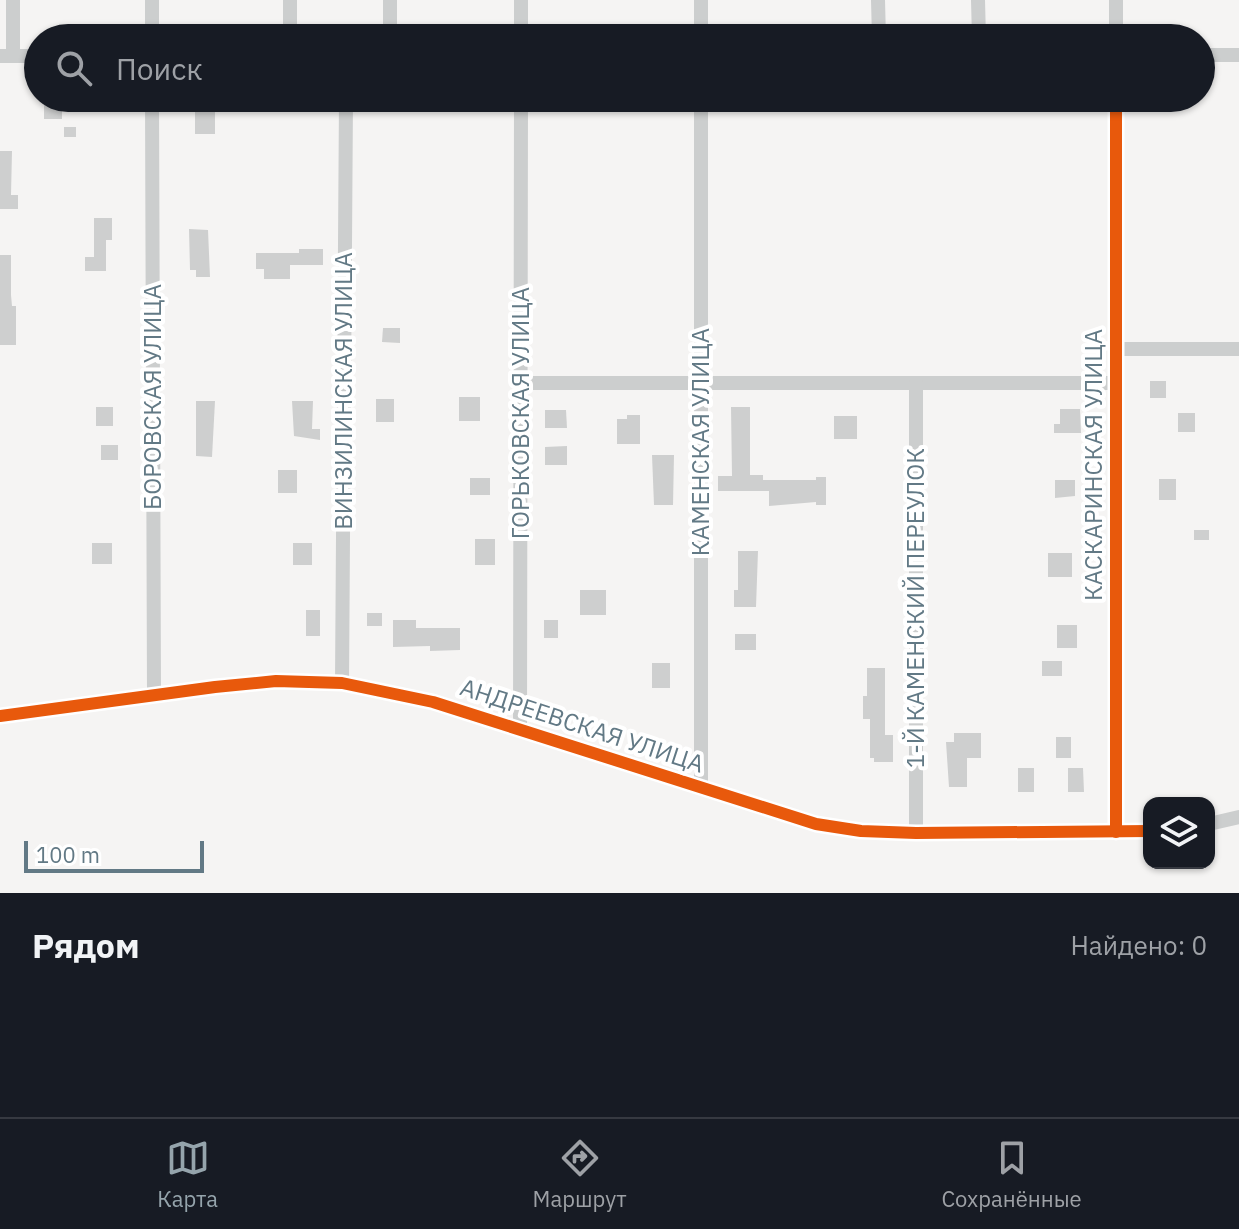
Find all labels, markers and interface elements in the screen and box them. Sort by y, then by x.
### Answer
search box [24,24,1215,112]
icon: search [52,46,96,90]
text: Поиск [116,49,203,88]
street label: ВИНЗИЛИНСКАЯ УЛИЦА [327,252,359,530]
street label: БОРОВСКАЯ УЛИЦА [136,284,168,510]
street label: ГОРЬКОВСКАЯ УЛИЦА [504,287,536,539]
street label: КАМЕНСКАЯ УЛИЦА [684,328,716,556]
street label: КАСКАРИНСКАЯ УЛИЦА [1077,329,1109,601]
street label: 1-Й КАМЕНСКИЙ ПЕРЕУЛОК [899,448,931,768]
street label: АНДРЕЕВСКАЯ УЛИЦА [456,671,708,780]
map controls [1143,797,1215,869]
button: layers [1143,797,1215,869]
scale bar [24,837,204,873]
text: 100 m [36,840,100,869]
text: Рядом [32,923,140,967]
text: Найдено: 0 [1070,928,1207,962]
tab: Карта [157,1136,218,1213]
tab: Маршрут [533,1136,627,1213]
tab: Сохранённые [941,1136,1082,1213]

